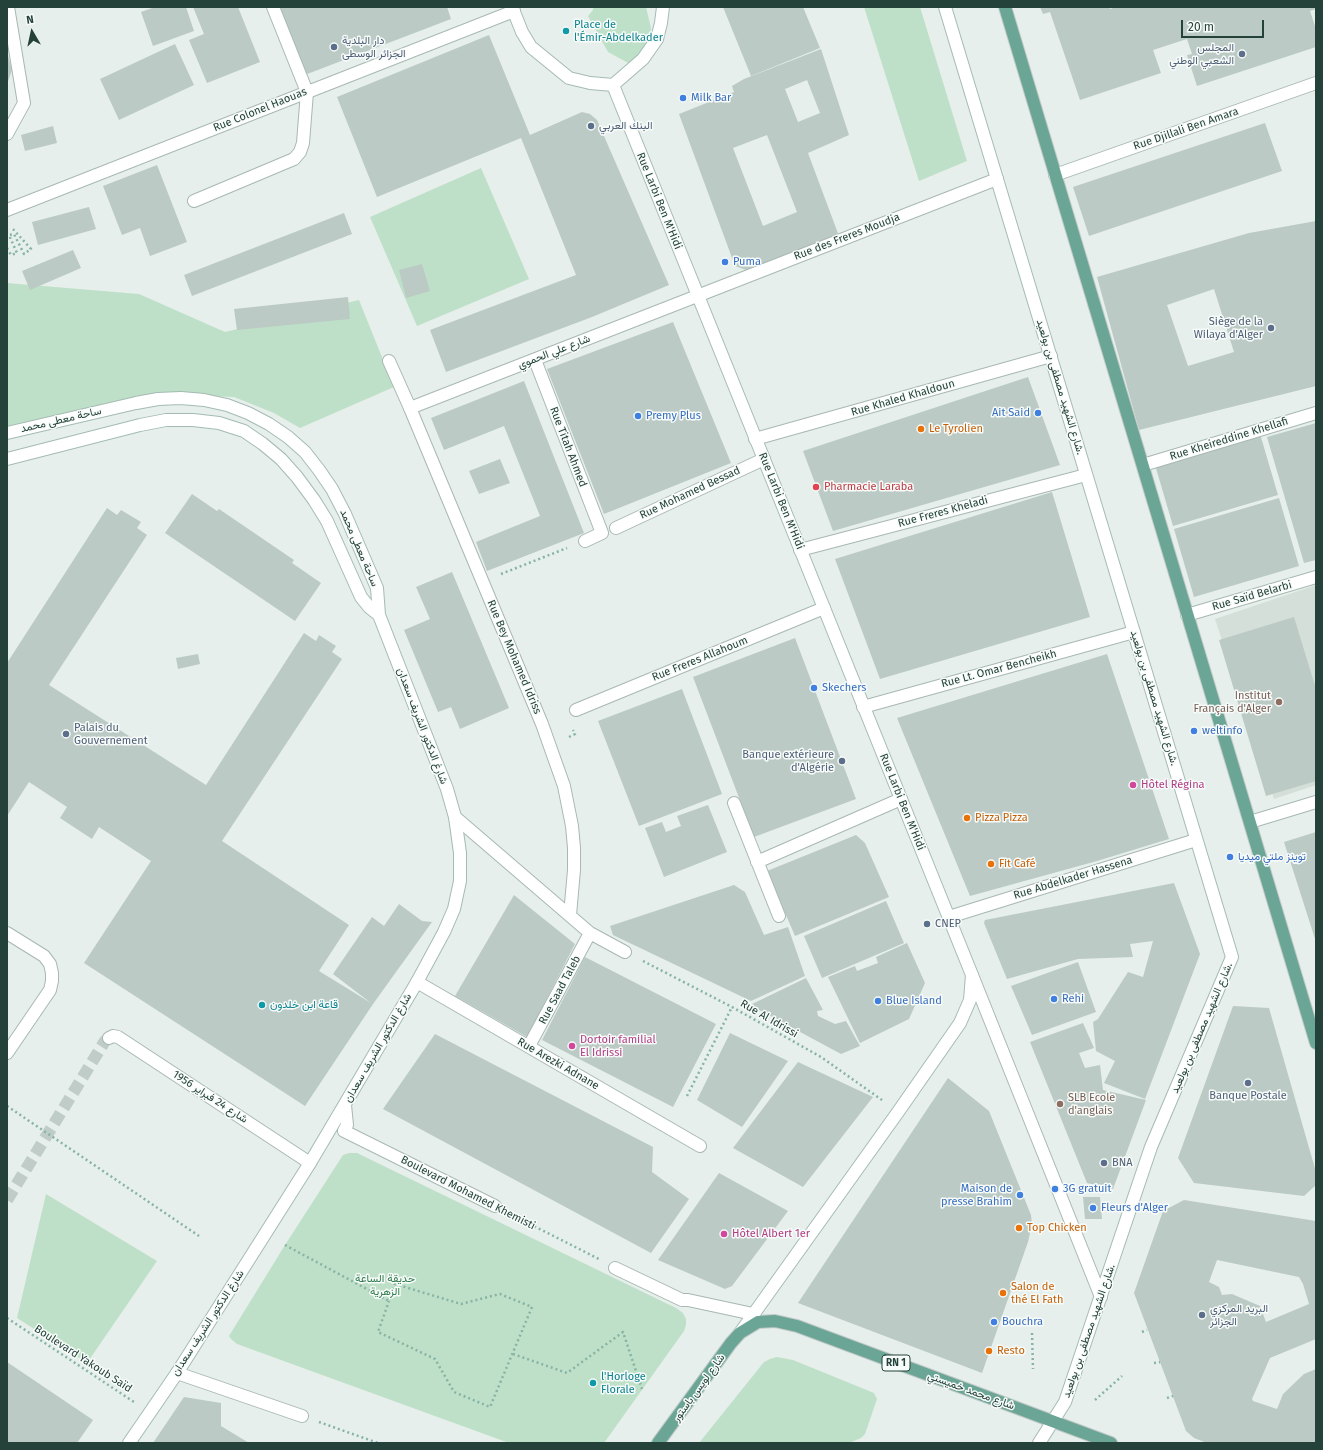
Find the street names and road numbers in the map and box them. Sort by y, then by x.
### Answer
street label: Rue Colonel Haouas [211,85,309,135]
street label: Rue Djillali Ben Amara [1132,105,1240,153]
street label: Rue Larbi Ben M'Hidi [634,151,684,251]
street label: Rue des Freres Moudja [792,211,902,263]
street label: شارع الشهيد مصطفى بن بولعيد. [1033,318,1087,456]
street label: شارع علي الحموي [516,332,592,372]
street label: Rue Khaled Khaldoun [850,377,956,419]
street label: ساحة معطى محمد [19,404,103,436]
street label: Rue Titah Ahmed [547,405,589,489]
street label: Rue Kheireddine Khellafi [1168,415,1290,463]
street label: Rue Larbi Ben M'Hidi [756,451,806,551]
street label: Rue Mohamed Bessad [638,464,742,522]
street label: Rue Freres Kheladi [897,494,989,530]
street label: ساحة معطى محمد [337,507,381,589]
street label: Rue Saïd Belarbi [1211,578,1293,614]
street label: Rue Bey Mohamed Idriss [484,598,544,716]
street label: شارع الشهيد مصطفى بن بولعيد. [1127,629,1181,767]
street label: Rue Freres Allahoum [650,634,750,684]
street label: Rue Lt. Omar Bencheikh [940,647,1058,691]
street label: شارغ الدكتور الشريف سعدان [394,666,450,786]
street label: Rue Larbi Ben M'Hidi [877,752,927,852]
street label: Rue Abdelkader Hassena [1012,854,1134,902]
street label: Rue Saad Taleb [536,953,584,1027]
street label: شارع الشهيد مصطفى بن بولعيد. [1168,961,1236,1095]
street label: شارغ الدكتور الشريف سعدان [341,991,415,1105]
street label: Rue Al Idrissi [738,997,800,1041]
street label: Rue Arezki Adnane [515,1035,601,1093]
street label: شارع 24 فبراير 1956 [170,1068,250,1126]
street label: Boulevard Mohamed Khemisti [399,1153,537,1233]
street label: شارع الشهيد مصطفى بن بولعيد. [1060,1262,1118,1400]
street label: شارغ الدكتور الشريف سعدان [169,1268,247,1378]
street label: Boulevard Yakoub Saïd [32,1322,134,1396]
street label: شارع لويس باستور [670,1352,728,1424]
road number: RN 1 [882,1355,910,1371]
street label: شارع محمد خميستي [926,1369,1016,1413]

